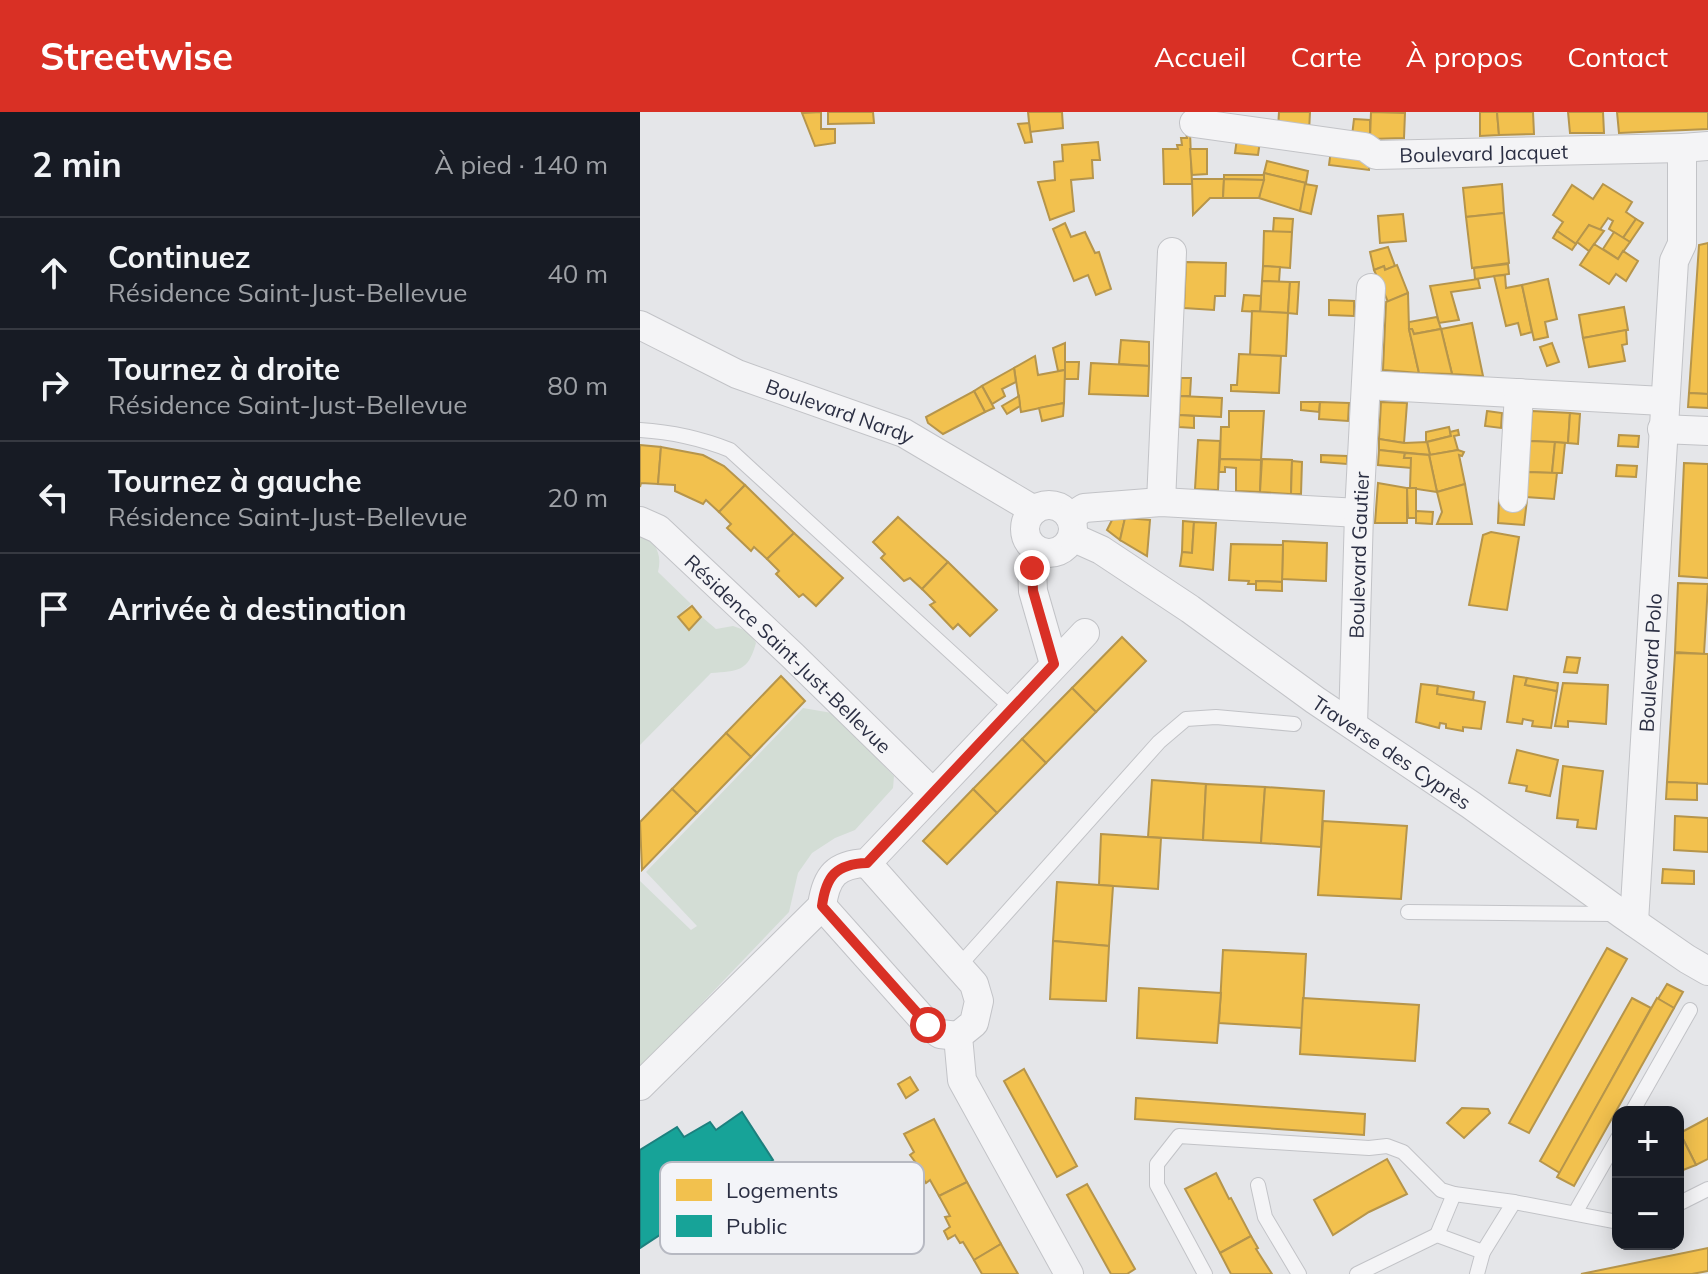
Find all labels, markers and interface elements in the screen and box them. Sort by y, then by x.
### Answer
text: Streetwise [40,32,233,80]
text: Accueil [1154,39,1247,74]
text: Carte [1291,39,1362,74]
text: À propos [1406,39,1523,74]
text: Contact [1567,39,1668,74]
street label: Boulevard Jacquet [1399,138,1568,167]
text: 2 min [32,143,122,186]
text: À pied · 140 m [435,148,608,181]
text: Continuez [108,238,251,276]
icon: ahead [32,251,76,295]
text: 40 m [547,257,608,290]
text: Résidence Saint-Just-Bellevue [108,276,467,309]
text: Tournez à droite [108,350,340,388]
icon: right [32,363,76,407]
text: 80 m [547,369,608,402]
street label: Boulevard Nardy [763,373,919,449]
text: Résidence Saint-Just-Bellevue [108,388,467,421]
text: Tournez à gauche [108,462,362,500]
street label: Boulevard Gautier [1343,470,1374,639]
icon: left [32,475,76,519]
text: 20 m [547,481,608,514]
text: Résidence Saint-Just-Bellevue [108,500,467,533]
street label: Résidence Saint-Just-Bellevue [680,549,897,758]
route end [1014,550,1050,586]
icon: arrive [32,587,76,631]
text: Arrivée à destination [108,590,407,628]
street label: Boulevard Polo [1633,592,1666,733]
street label: Traverse des Cyprès [1308,690,1476,814]
route start [910,1007,946,1043]
map controls [1612,1106,1684,1250]
button: + [1612,1106,1684,1178]
legend [660,1162,924,1254]
text: Logements [726,1176,838,1204]
button: − [1612,1178,1684,1250]
text: Public [726,1212,788,1240]

